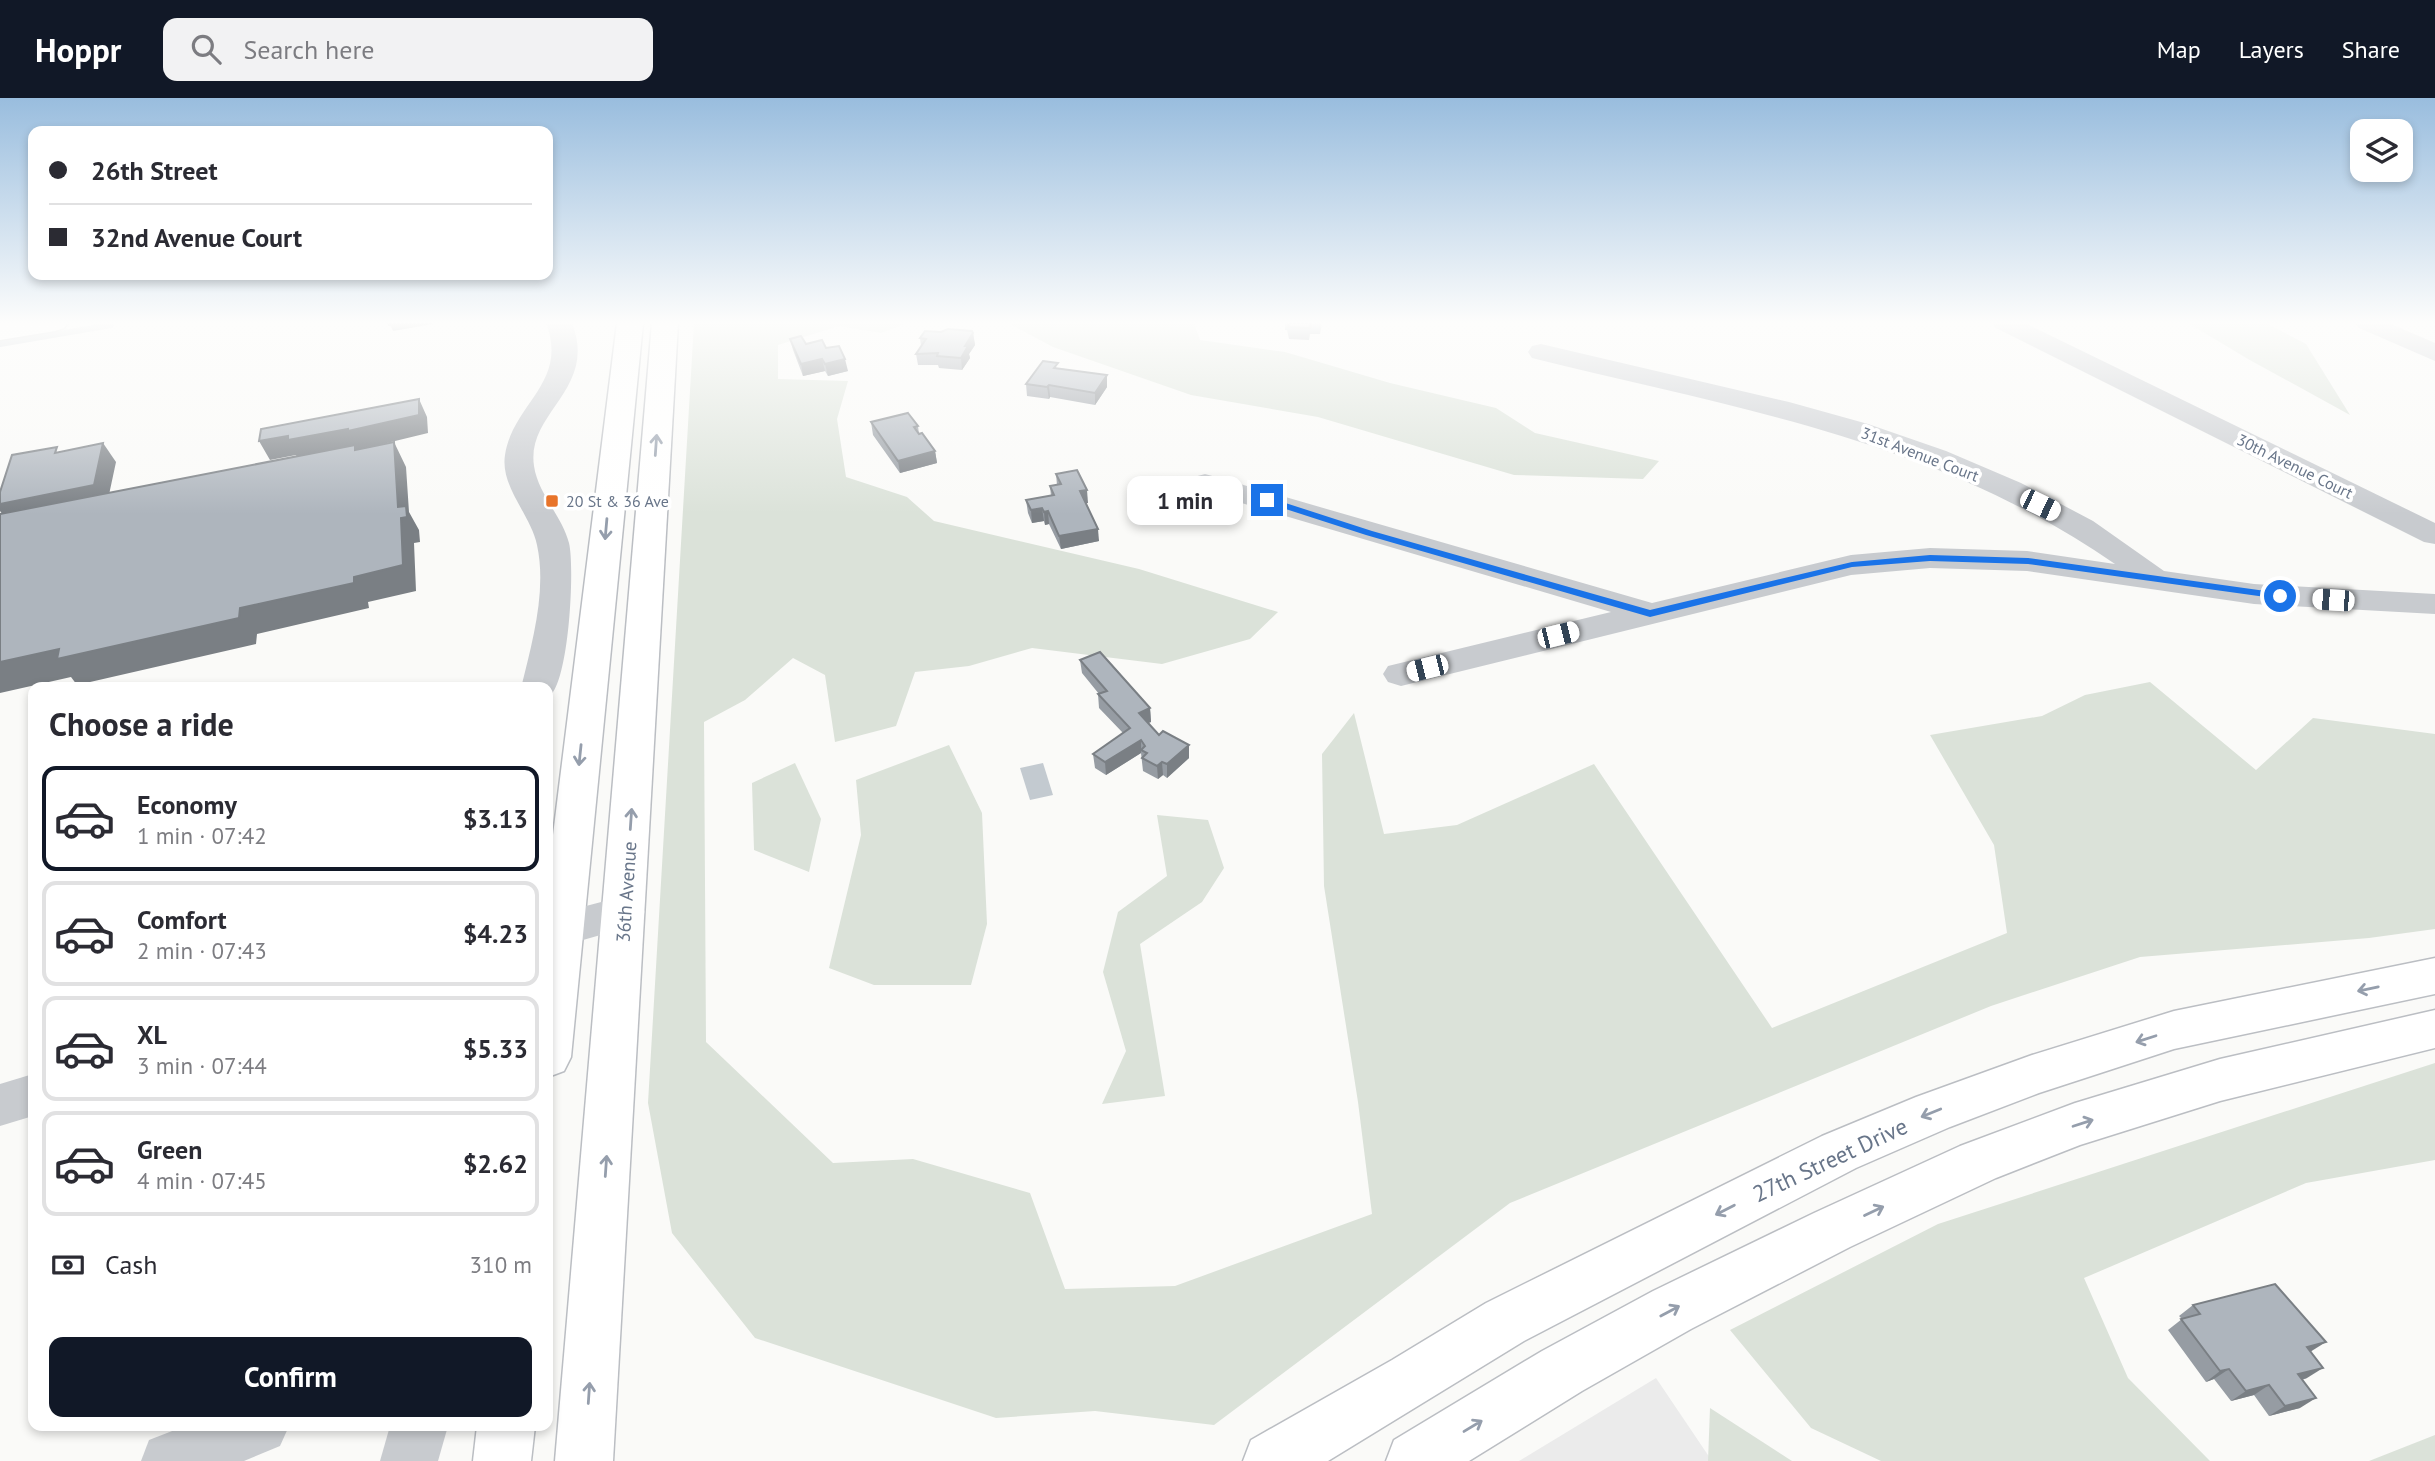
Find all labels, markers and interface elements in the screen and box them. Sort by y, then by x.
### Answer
search box [163,18,653,81]
text: Hoppr [35,28,121,71]
icon: search [187,30,225,68]
text: Search here [243,33,375,66]
text: Map [2157,34,2201,65]
text: Layers [2239,34,2304,65]
text: Share [2342,34,2400,65]
map controls [2350,119,2413,182]
button: layers [2350,119,2413,182]
text: 26th Street [91,154,218,187]
text: 32nd Avenue Court [91,221,302,254]
street label: 31st Avenue Court [1858,422,1982,486]
street label: 30th Avenue Court [2234,429,2357,503]
one-way arrow [649,434,662,457]
callout: 1 min [1127,476,1242,524]
route end [1251,484,1283,516]
text: 1 min [1157,486,1213,515]
car [2017,486,2064,524]
place label: 20 St & 36 Ave [566,491,669,511]
marker: 20 St & 36 Ave [544,493,560,509]
one-way arrow [599,517,612,540]
route start [2264,580,2296,612]
car [2312,588,2355,612]
car [1536,620,1581,650]
car [1405,653,1450,683]
text: Choose a ride [49,703,234,745]
one-way arrow [573,743,586,766]
icon: car [53,787,116,850]
text: Economy [137,788,237,821]
text: $3.13 [463,802,528,835]
one-way arrow [624,808,637,831]
text: 1 min · 07:42 [137,821,267,850]
street label: 36th Avenue [610,841,642,943]
icon: car [53,902,116,965]
text: Comfort [137,903,227,936]
text: $4.23 [463,917,528,950]
text: 2 min · 07:43 [137,936,267,965]
one-way arrow [2357,982,2380,996]
icon: car [53,1017,116,1080]
text: XL [137,1018,167,1051]
text: $5.33 [463,1032,528,1065]
one-way arrow [2136,1034,2158,1046]
text: 3 min · 07:44 [137,1051,267,1080]
one-way arrow [1921,1107,1943,1120]
street label: 27th Street Drive [1748,1111,1912,1208]
one-way arrow [2072,1115,2094,1128]
icon: car [53,1132,116,1195]
text: Green [137,1133,202,1166]
text: $2.62 [463,1147,528,1180]
one-way arrow [600,1155,613,1178]
text: 4 min · 07:45 [137,1166,267,1195]
one-way arrow [1716,1203,1736,1217]
one-way arrow [1863,1204,1884,1217]
icon: cash [49,1246,87,1284]
text: Cash [105,1248,157,1281]
text: 310 m [470,1250,532,1279]
one-way arrow [1659,1304,1680,1318]
button: Confirm [49,1337,532,1417]
one-way arrow [583,1382,596,1405]
one-way arrow [1463,1419,1483,1433]

